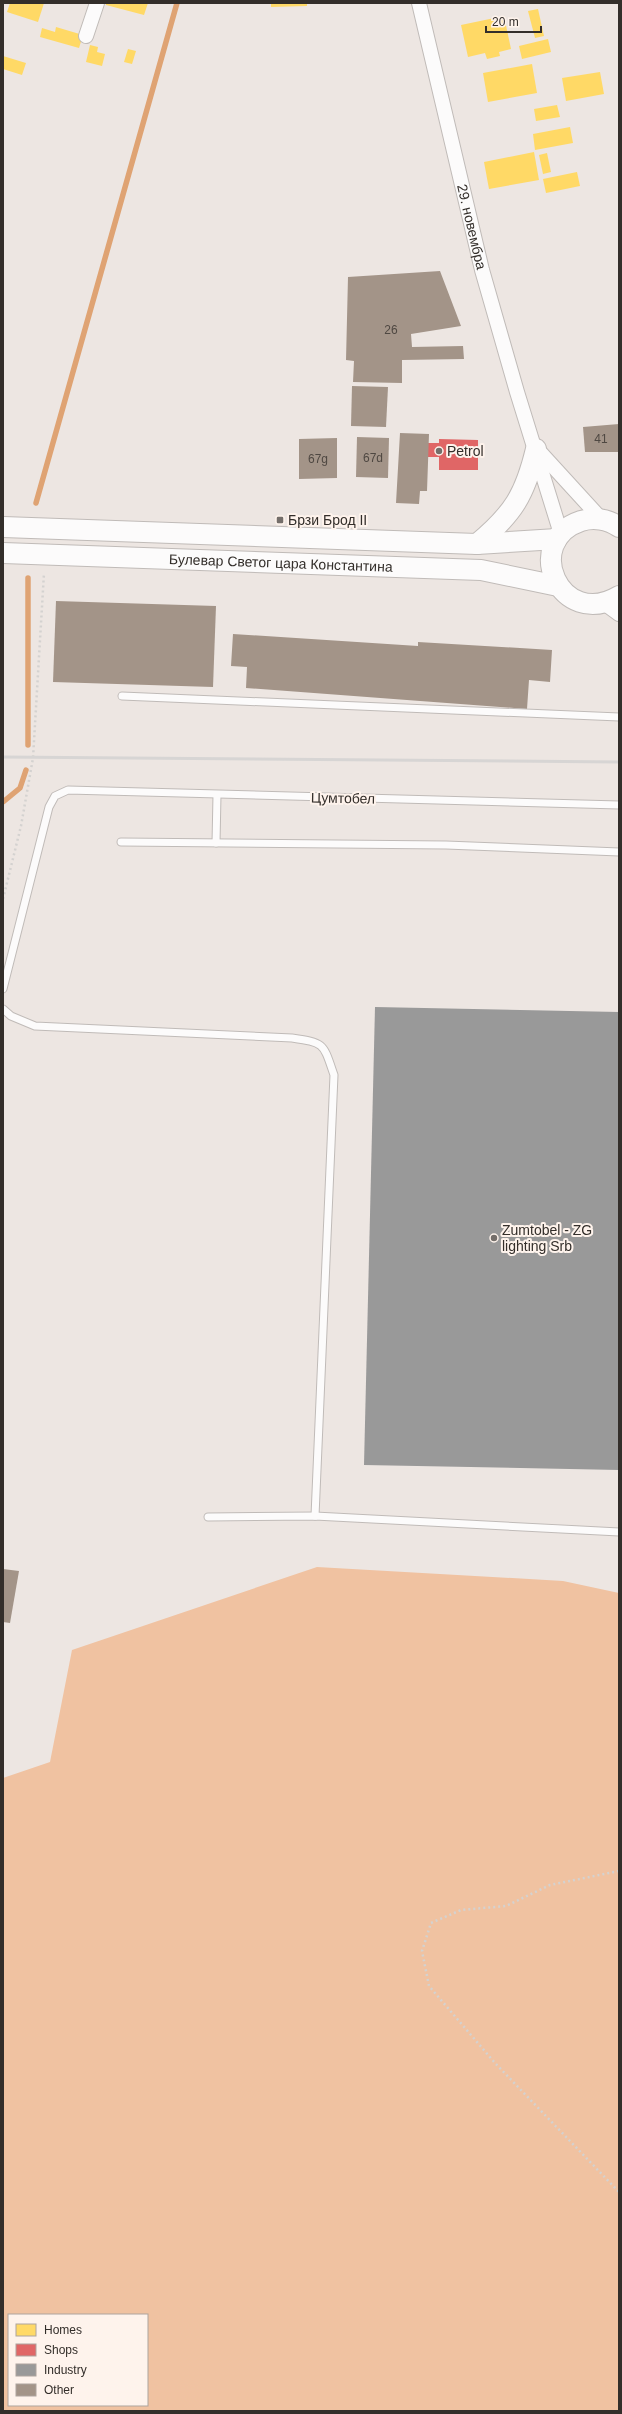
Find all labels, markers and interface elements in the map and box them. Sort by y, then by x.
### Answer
scale bar [486,8,541,34]
text: 20 m [492,15,519,29]
street label: 29. новембра [454,183,490,271]
house number: 26 [384,323,398,337]
house number: 41 [594,432,608,446]
place label: Petrol [447,443,484,459]
marker: Petrol [434,446,444,456]
house number: 67d [363,451,383,465]
house number: 67g [308,452,328,466]
place label: Брзи Брод II [288,512,367,528]
marker: Брзи Брод II [275,515,285,525]
street label: Булевар Светог цара Константина [169,551,393,575]
street label: Цумтобел [311,789,375,807]
place label: Zumtobel - ZG lighting Srb [502,1222,592,1254]
marker: Zumtobel - ZG lighting Srb [489,1233,499,1243]
legend [8,2314,148,2406]
text: Homes [44,2323,82,2337]
text: Shops [44,2343,78,2357]
text: Industry [44,2363,87,2377]
text: Other [44,2383,74,2397]

